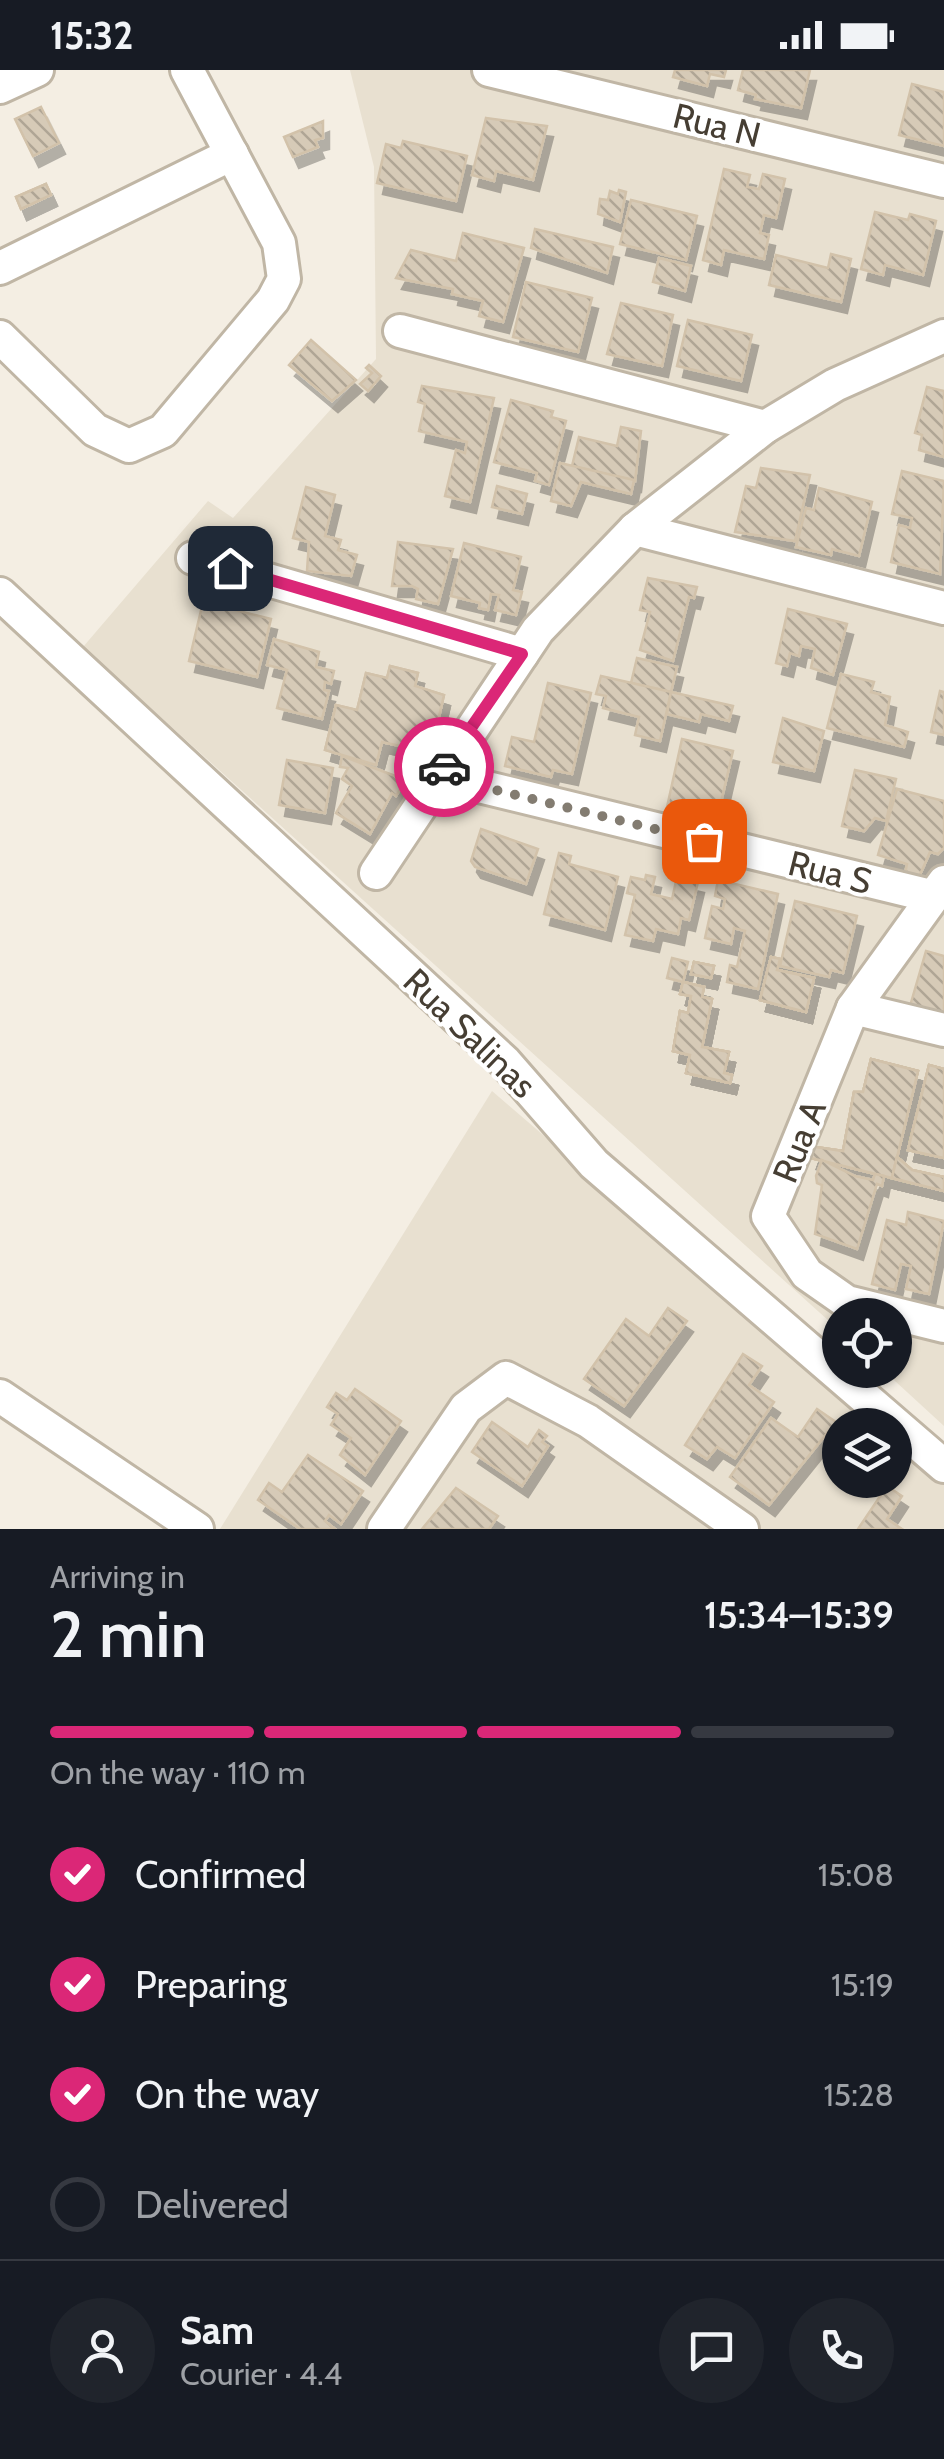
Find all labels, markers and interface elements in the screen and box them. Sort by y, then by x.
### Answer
text: 15:32 [50,12,133,59]
street label: Rua N [669,93,765,157]
pin [188,526,273,611]
icon: home [203,541,258,596]
courier [394,717,494,817]
icon: car [417,740,472,795]
pin [662,799,747,884]
icon: bag [677,814,732,869]
street label: Rua S [784,841,876,903]
street label: Rua Salinas [395,959,545,1107]
street label: Rua A [763,1093,835,1189]
map controls [822,1298,912,1498]
button: locate [822,1298,912,1388]
button: layers [822,1408,912,1498]
text: Arriving in [50,1557,185,1596]
text: 15:34–15:39 [704,1591,894,1638]
text: 2 min [50,1594,207,1673]
text: On the way · 110 m [50,1753,306,1792]
icon: check [50,1847,105,1902]
text: Confirmed [135,1851,306,1898]
text: 15:08 [818,1855,894,1894]
icon: check [50,1957,105,2012]
text: Preparing [135,1961,287,2008]
text: 15:19 [831,1965,894,2004]
icon: check [50,2067,105,2122]
text: On the way [135,2071,319,2118]
text: 15:28 [823,2075,894,2114]
text: Delivered [135,2181,289,2228]
button: person [50,2298,155,2403]
button: chat [659,2298,764,2403]
button: phone [789,2298,894,2403]
text: Sam [180,2307,254,2354]
text: Courier · 4.4 [180,2354,342,2393]

